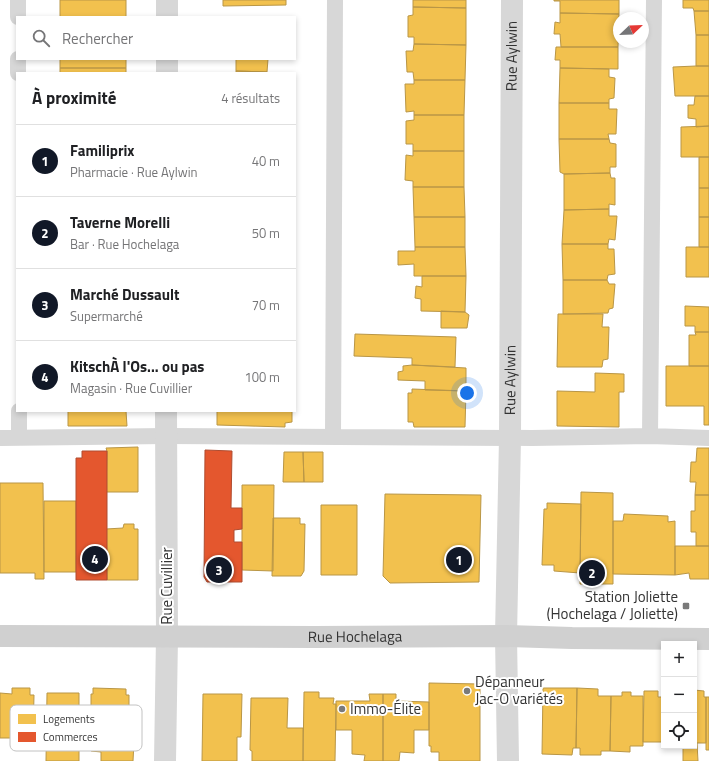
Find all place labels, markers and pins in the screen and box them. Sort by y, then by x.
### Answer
pin: 4 [82,544,108,574]
pin: 1 [446,545,472,575]
pin: 3 [206,555,232,585]
pin: 2 [579,558,605,588]
place label: Station Joliette (Hochelaga / Joliette) [546,585,678,625]
marker: Station Joliette (Hochelaga / Joliette) [681,601,691,611]
place label: Dépanneur Jac-O variétés [475,670,563,710]
marker: Dépanneur Jac-O variétés [462,686,472,696]
place label: Immo-Élite [350,697,421,720]
marker: Immo-Élite [337,704,347,714]

